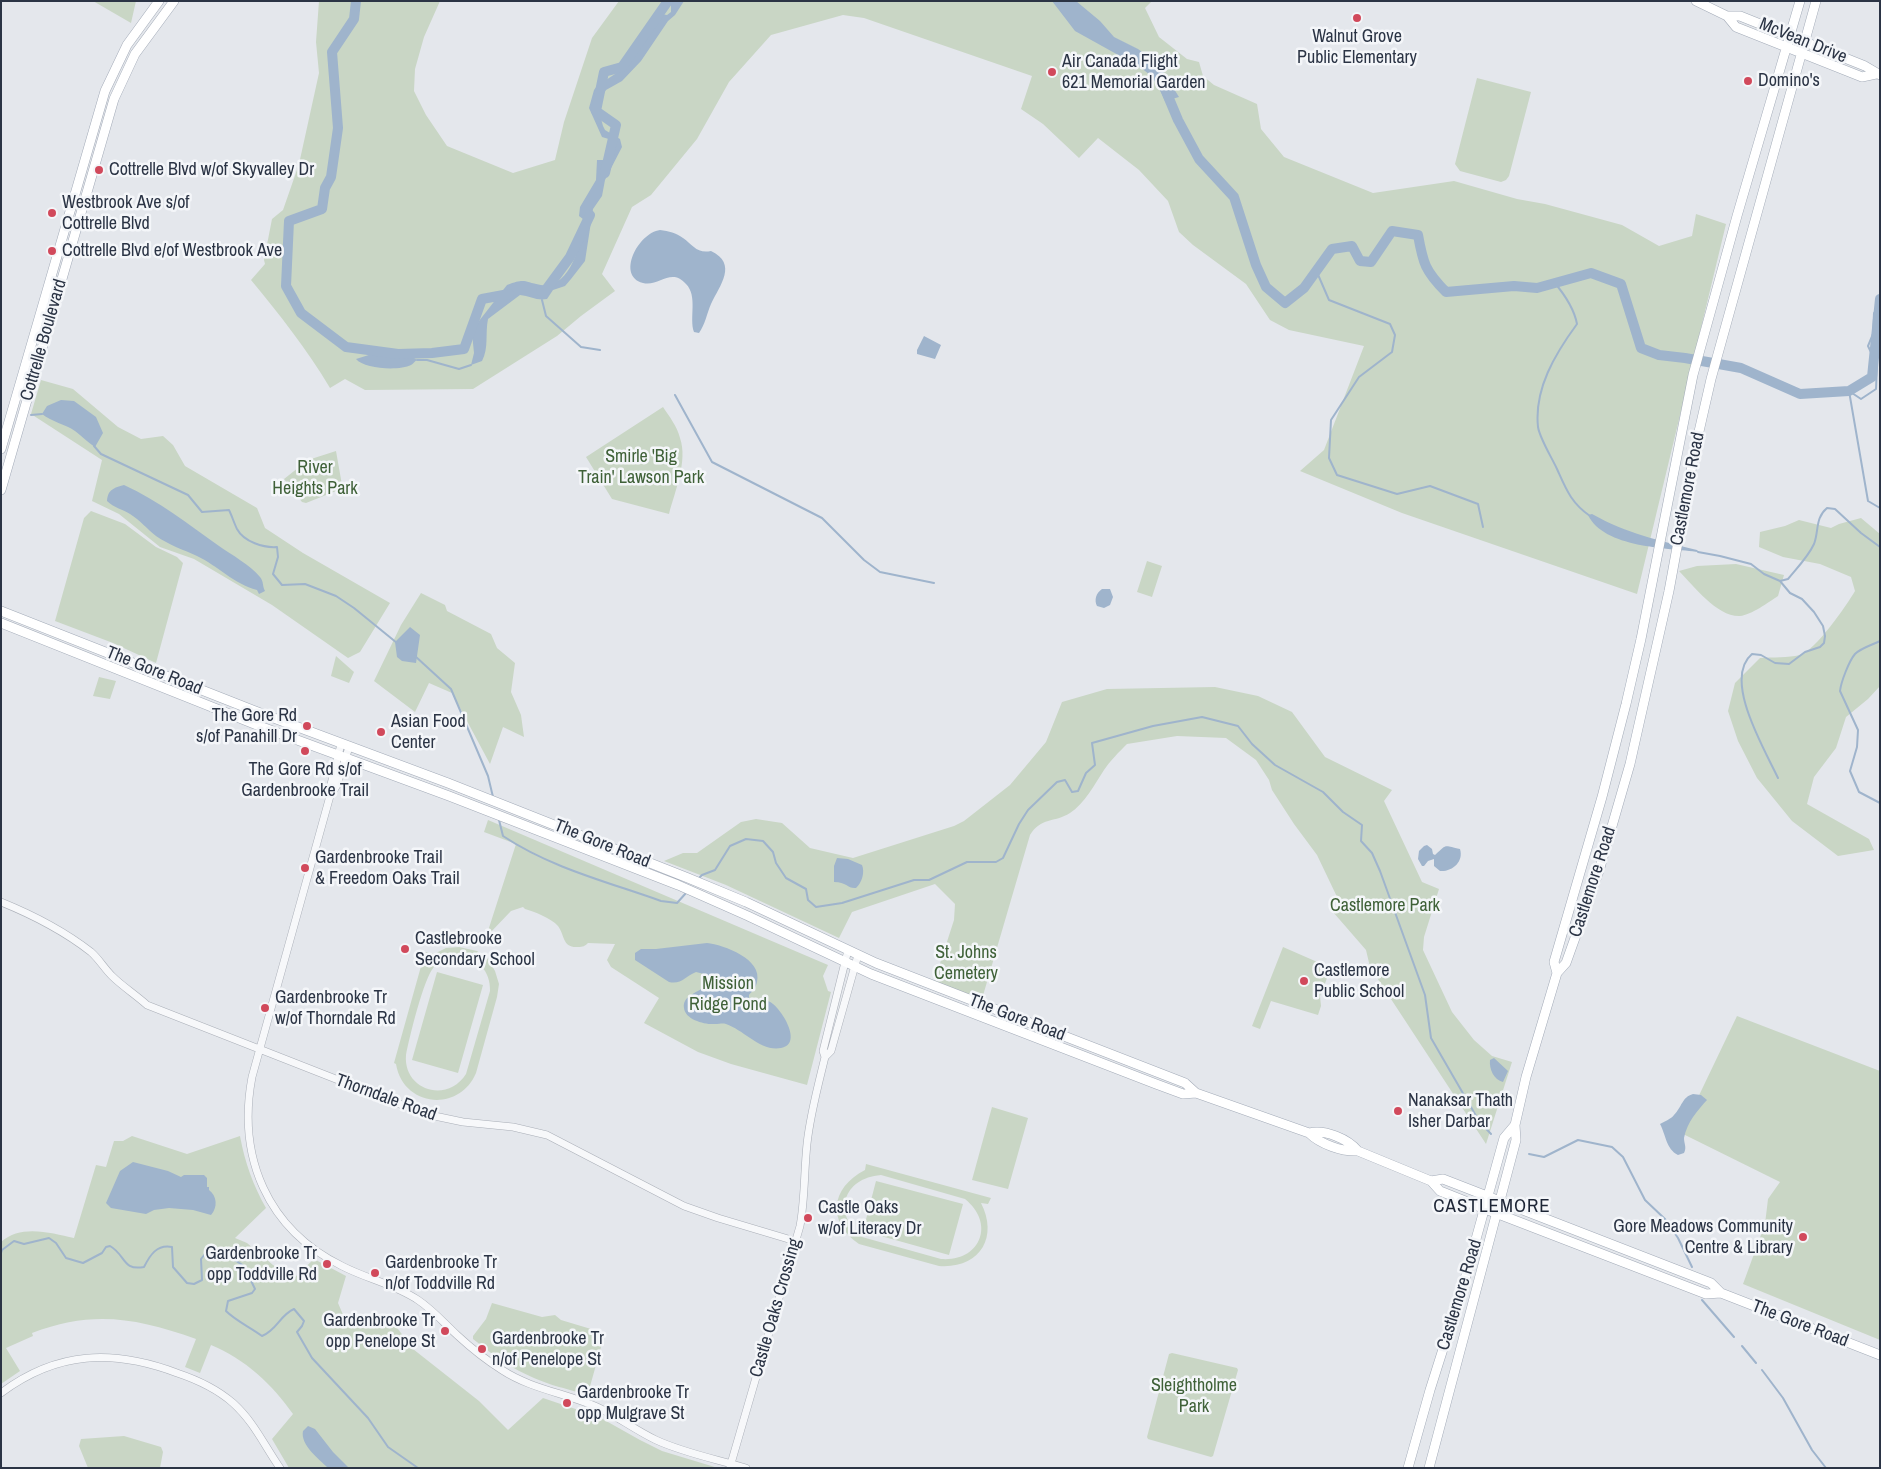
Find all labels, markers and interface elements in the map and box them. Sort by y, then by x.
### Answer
marker: Walnut Grove Public Elementary [1351,12,1363,24]
street label: McVean Drive [1756,14,1850,68]
place label: Walnut Grove Public Elementary [1297,26,1417,68]
place label: Air Canada Flight 621 Memorial Garden [1062,51,1206,94]
marker: Air Canada Flight 621 Memorial Garden [1046,66,1058,78]
place label: Domino's [1758,70,1820,92]
marker: Domino's [1742,75,1754,87]
place label: Cottrelle Blvd w/of Skyvalley Dr [109,159,314,181]
marker: Cottrelle Blvd w/of Skyvalley Dr [93,164,105,176]
place label: Westbrook Ave s/of Cottrelle Blvd [62,192,189,234]
marker: Westbrook Ave s/of Cottrelle Blvd [46,207,58,219]
place label: Cottrelle Blvd e/of Westbrook Ave [62,240,282,262]
marker: Cottrelle Blvd e/of Westbrook Ave [46,245,58,257]
street label: Cottrelle Boulevard [16,277,72,403]
street label: Castlemore Road [1666,431,1710,547]
park label: Smirle 'Big Train' Lawson Park [578,446,704,488]
park label: River Heights Park [272,457,358,499]
street label: The Gore Road [103,642,205,700]
place label: The Gore Rd s/of Panahill Dr [196,705,297,748]
place label: Asian Food Center [391,711,466,754]
marker: The Gore Rd s/of Panahill Dr [301,720,313,732]
marker: Asian Food Center [375,726,387,738]
marker: The Gore Rd s/of Gardenbrooke Trail [299,745,311,757]
place label: The Gore Rd s/of Gardenbrooke Trail [241,759,369,802]
street label: The Gore Road [551,815,653,873]
street label: Castlemore Road [1565,824,1621,940]
place label: Gardenbrooke Trail & Freedom Oaks Trail [315,847,460,890]
marker: Gardenbrooke Trail & Freedom Oaks Trail [299,862,311,874]
park label: Castlemore Park [1330,895,1440,917]
place label: Castlebrooke Secondary School [415,928,535,971]
park label: St. Johns Cemetery [934,942,998,984]
marker: Castlebrooke Secondary School [399,943,411,955]
place label: Castlemore Public School [1314,960,1404,1002]
park label: Mission Ridge Pond [689,973,767,1016]
marker: Castlemore Public School [1298,975,1310,987]
place label: Gardenbrooke Tr w/of Thorndale Rd [275,987,396,1030]
street label: The Gore Road [966,990,1068,1046]
marker: Gardenbrooke Tr w/of Thorndale Rd [259,1002,271,1014]
street label: Thorndale Road [333,1070,439,1126]
place label: Nanaksar Thath Isher Darbar [1408,1090,1513,1132]
marker: Nanaksar Thath Isher Darbar [1392,1105,1404,1117]
district label: CASTLEMORE [1432,1196,1552,1218]
place label: Castle Oaks w/of Literacy Dr [818,1197,921,1240]
marker: Castle Oaks w/of Literacy Dr [802,1212,814,1224]
place label: Gore Meadows Community Centre & Library [1613,1216,1793,1258]
marker: Gore Meadows Community Centre & Library [1797,1231,1809,1243]
street label: Castle Oaks Crossing [746,1236,806,1380]
street label: Castlemore Road [1433,1237,1487,1353]
place label: Gardenbrooke Tr opp Toddville Rd [205,1243,317,1286]
place label: Gardenbrooke Tr n/of Toddville Rd [385,1252,497,1294]
marker: Gardenbrooke Tr opp Toddville Rd [321,1258,333,1270]
marker: Gardenbrooke Tr n/of Toddville Rd [369,1267,381,1279]
street label: The Gore Road [1749,1296,1851,1352]
place label: Gardenbrooke Tr opp Penelope St [323,1310,435,1352]
marker: Gardenbrooke Tr opp Penelope St [439,1325,451,1337]
place label: Gardenbrooke Tr n/of Penelope St [492,1328,604,1370]
marker: Gardenbrooke Tr n/of Penelope St [476,1343,488,1355]
park label: Sleightholme Park [1151,1375,1237,1418]
place label: Gardenbrooke Tr opp Mulgrave St [577,1382,689,1425]
marker: Gardenbrooke Tr opp Mulgrave St [561,1397,573,1409]

